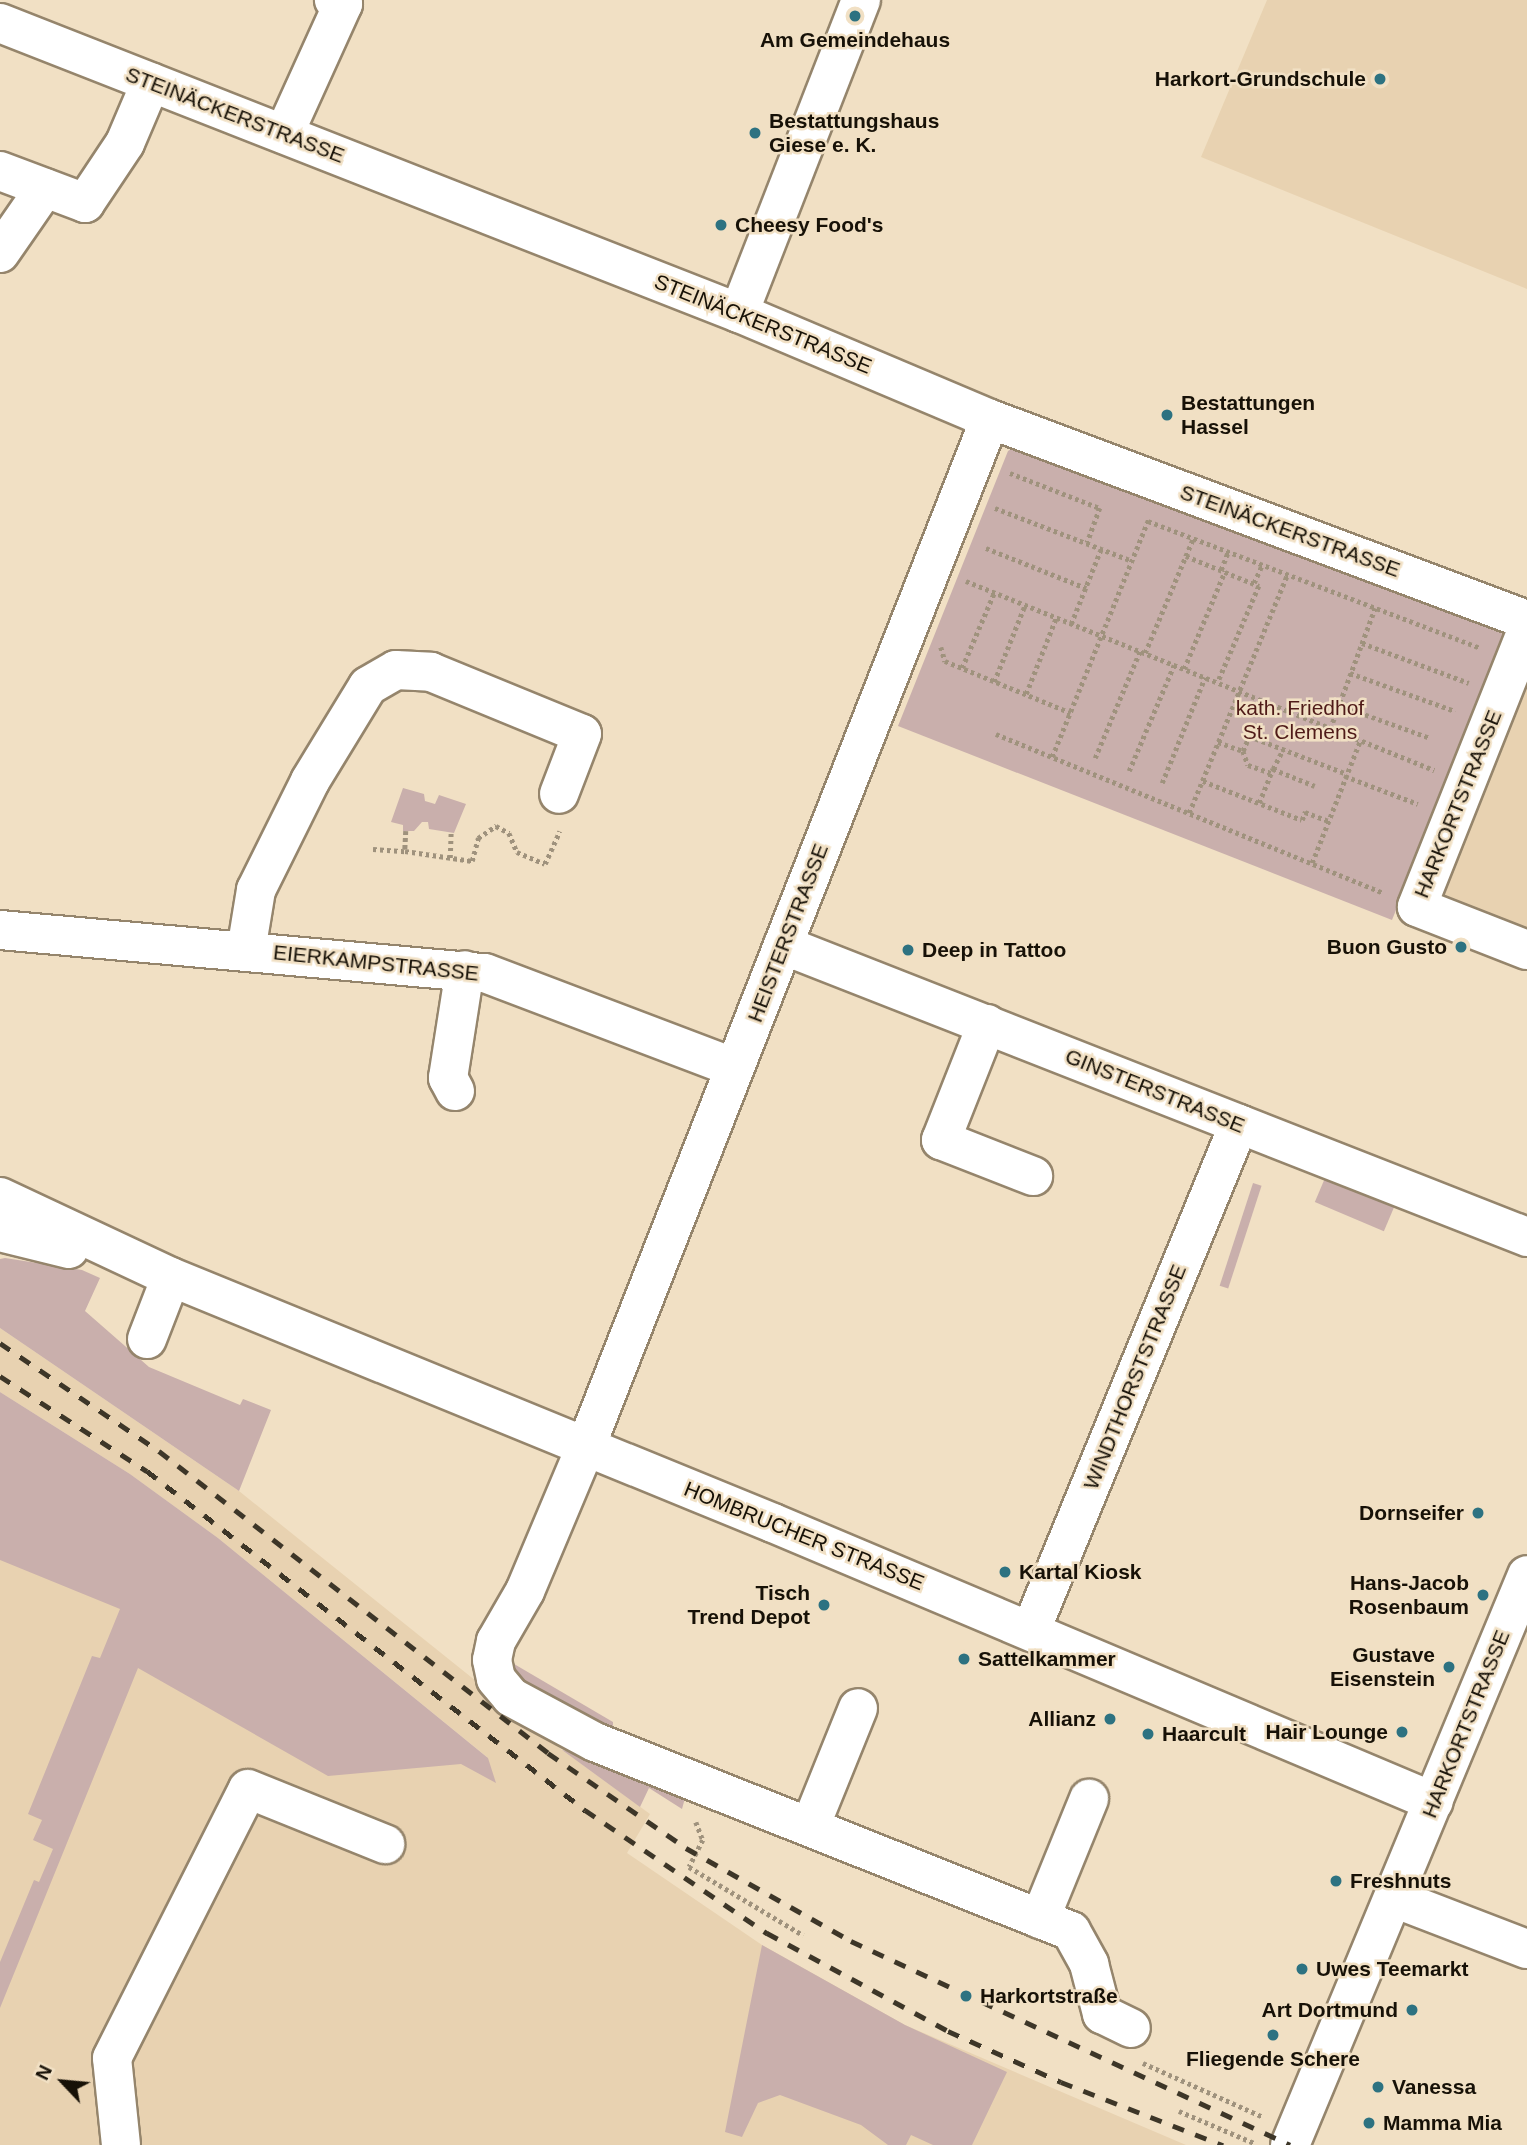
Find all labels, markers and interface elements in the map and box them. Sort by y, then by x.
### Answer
marker: Am Gemeindehaus [847,8,863,24]
place label: Am Gemeindehaus [760,27,950,53]
street label: STEINÄCKERSTRASSE [122,62,348,168]
place label: Harkort-Grundschule [1155,66,1366,92]
marker: Harkort-Grundschule [1372,71,1388,87]
place label: Bestattungshaus Giese e. K. [769,108,939,158]
marker: Bestattungshaus Giese e. K. [747,125,763,141]
place label: Cheesy Food's [735,212,884,238]
marker: Cheesy Food's [713,217,729,233]
street label: STEINÄCKERSTRASSE [651,269,875,379]
place label: Bestattungen Hassel [1181,390,1315,440]
marker: Bestattungen Hassel [1159,407,1175,423]
street label: STEINÄCKERSTRASSE [1177,479,1403,583]
park label: kath. Friedhof St. Clemens [1236,695,1364,745]
street label: HARKORTSTRASSE [1409,706,1507,902]
street label: HEISTERSTRASSE [742,840,834,1026]
place label: Buon Gusto [1327,934,1447,960]
place label: Deep in Tattoo [922,937,1066,963]
marker: Buon Gusto [1453,939,1469,955]
street label: EIERKAMPSTRASSE [272,940,480,986]
marker: Deep in Tattoo [900,942,916,958]
street label: GINSTERSTRASSE [1062,1043,1248,1139]
street label: WINDTHORSTSTRASSE [1078,1261,1192,1493]
street label: HOMBRUCHER STRASSE [680,1476,928,1596]
place label: Dornseifer [1359,1500,1464,1526]
marker: Dornseifer [1470,1505,1486,1521]
place label: Kartal Kiosk [1019,1559,1142,1585]
marker: Kartal Kiosk [997,1564,1013,1580]
place label: Hans-Jacob Rosenbaum [1349,1570,1469,1620]
place label: Tisch Trend Depot [687,1580,810,1630]
marker: Hans-Jacob Rosenbaum [1475,1587,1491,1603]
marker: Tisch Trend Depot [816,1597,832,1613]
street label: HARKORTSTRASSE [1417,1626,1515,1822]
place label: Gustave Eisenstein [1330,1642,1435,1692]
place label: Sattelkammer [978,1646,1116,1672]
marker: Sattelkammer [956,1651,972,1667]
marker: Gustave Eisenstein [1441,1659,1457,1675]
place label: Allianz [1028,1706,1096,1732]
marker: Allianz [1102,1711,1118,1727]
place label: Hair Lounge [1265,1719,1388,1745]
place label: Haarcult [1162,1721,1246,1747]
marker: Hair Lounge [1394,1724,1410,1740]
marker: Haarcult [1140,1726,1156,1742]
place label: Freshnuts [1350,1868,1452,1894]
marker: Freshnuts [1328,1873,1344,1889]
place label: Uwes Teemarkt [1316,1956,1469,1982]
marker: Uwes Teemarkt [1294,1961,1310,1977]
place label: Harkortstraße [980,1983,1118,2009]
marker: Harkortstraße [958,1988,974,2004]
place label: Art Dortmund [1262,1997,1398,2023]
marker: Art Dortmund [1404,2002,1420,2018]
marker: Fliegende Schere [1265,2027,1281,2043]
place label: Fliegende Schere [1186,2046,1360,2072]
north arrow [28,2047,98,2117]
text: N [31,2062,56,2083]
place label: Vanessa [1392,2074,1476,2100]
marker: Vanessa [1370,2079,1386,2095]
place label: Mamma Mia [1383,2110,1502,2136]
marker: Mamma Mia [1361,2115,1377,2131]

